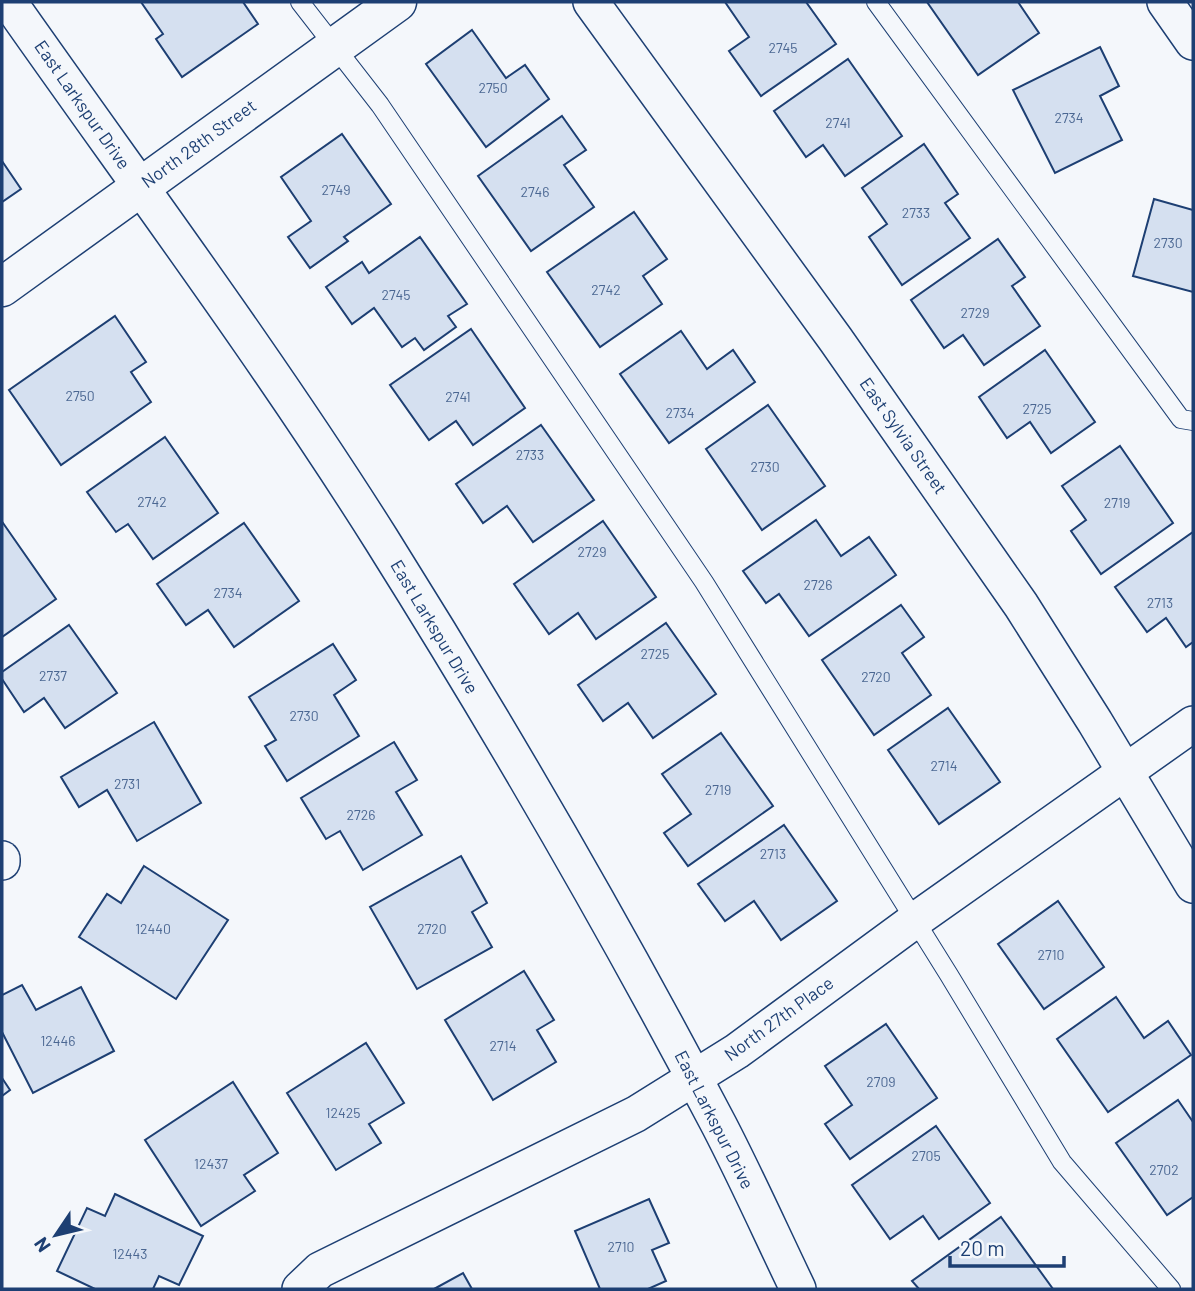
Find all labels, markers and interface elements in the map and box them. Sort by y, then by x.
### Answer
street label: East Larkspur Drive [30,36,136,173]
house number: 2745 [768,39,798,56]
house number: 2750 [478,79,508,96]
street label: North 28th Street [137,94,260,192]
house number: 2734 [1054,109,1084,126]
house number: 2741 [825,114,851,131]
house number: 2749 [321,181,351,198]
house number: 2746 [520,183,550,200]
house number: 2733 [902,204,930,221]
house number: 2730 [1153,234,1183,251]
house number: 2742 [591,281,621,298]
house number: 2745 [381,286,411,303]
house number: 2729 [961,304,989,321]
street label: East Sylvia Street [856,373,952,498]
house number: 2750 [65,387,95,404]
house number: 2741 [445,388,471,405]
house number: 2725 [1023,400,1051,417]
house number: 2734 [665,404,695,421]
house number: 2733 [516,446,544,463]
house number: 2730 [750,458,780,475]
house number: 2742 [137,493,167,510]
house number: 2719 [1104,494,1130,511]
house number: 2729 [578,543,606,560]
street label: East Larkspur Drive [386,556,484,697]
house number: 2726 [804,576,832,593]
house number: 2734 [213,584,243,601]
house number: 2713 [1147,594,1173,611]
house number: 2725 [641,645,669,662]
house number: 2737 [39,667,67,684]
house number: 2720 [861,668,891,685]
house number: 2730 [289,707,319,724]
house number: 2714 [931,757,957,774]
house number: 2731 [114,775,140,792]
house number: 2719 [705,781,731,798]
house number: 2726 [347,806,375,823]
house number: 2713 [760,845,786,862]
house number: 12440 [135,920,171,937]
house number: 2720 [417,920,447,937]
house number: 2710 [1038,946,1064,963]
street label: North 27th Place [720,971,837,1065]
house number: 12446 [40,1032,76,1049]
house number: 2714 [490,1037,516,1054]
street label: East Larkspur Drive [671,1047,759,1192]
house number: 2709 [866,1073,896,1090]
house number: 12425 [326,1104,360,1121]
house number: 2705 [911,1147,941,1164]
house number: 12437 [194,1155,228,1172]
house number: 2702 [1149,1161,1179,1178]
north arrow [21,1200,91,1270]
scale bar [950,1224,1064,1268]
text: N [29,1233,55,1257]
text: 20 m [960,1235,1005,1260]
house number: 2710 [608,1238,634,1255]
house number: 12443 [112,1245,148,1262]

